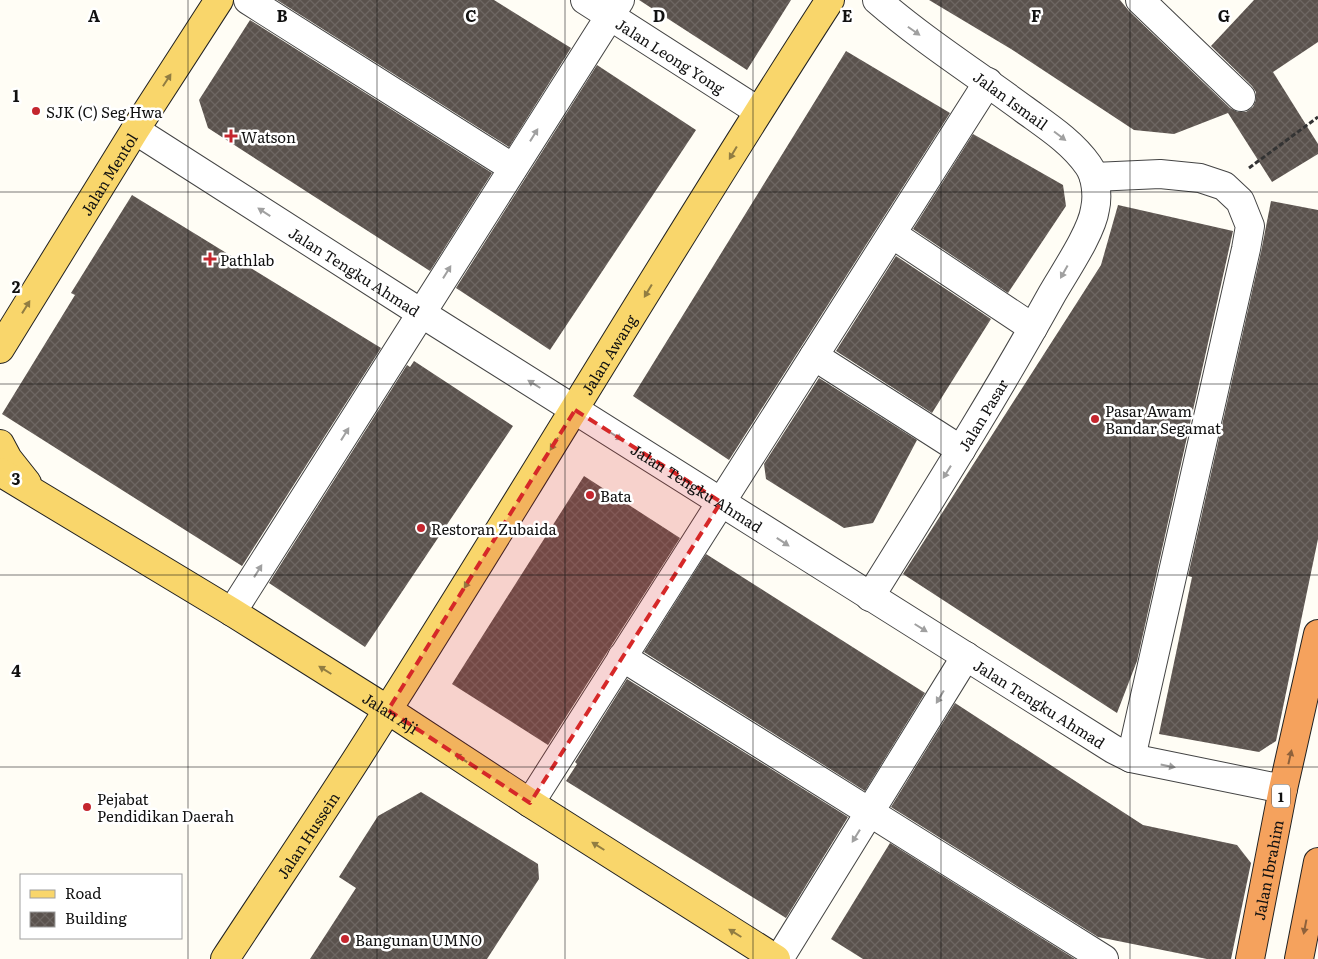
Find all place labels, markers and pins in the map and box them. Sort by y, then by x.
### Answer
place label: SJK (C) Seg Hwa [46,100,163,123]
marker: SJK (C) Seg Hwa [30,105,42,117]
place label: Watson [241,125,296,148]
marker: Watson [225,130,237,142]
place label: Pathlab [220,248,274,271]
marker: Pathlab [204,253,216,265]
place label: Pasar Awam Bandar Segamat [1105,399,1221,439]
marker: Pasar Awam Bandar Segamat [1089,413,1101,425]
place label: Bata [600,484,632,507]
marker: Bata [584,489,596,501]
place label: Restoran Zubaida [431,517,557,540]
marker: Restoran Zubaida [415,522,427,534]
place label: Pejabat Pendidikan Daerah [97,787,234,827]
marker: Pejabat Pendidikan Daerah [81,801,93,813]
place label: Bangunan UMNO [355,928,482,951]
marker: Bangunan UMNO [339,933,351,945]

